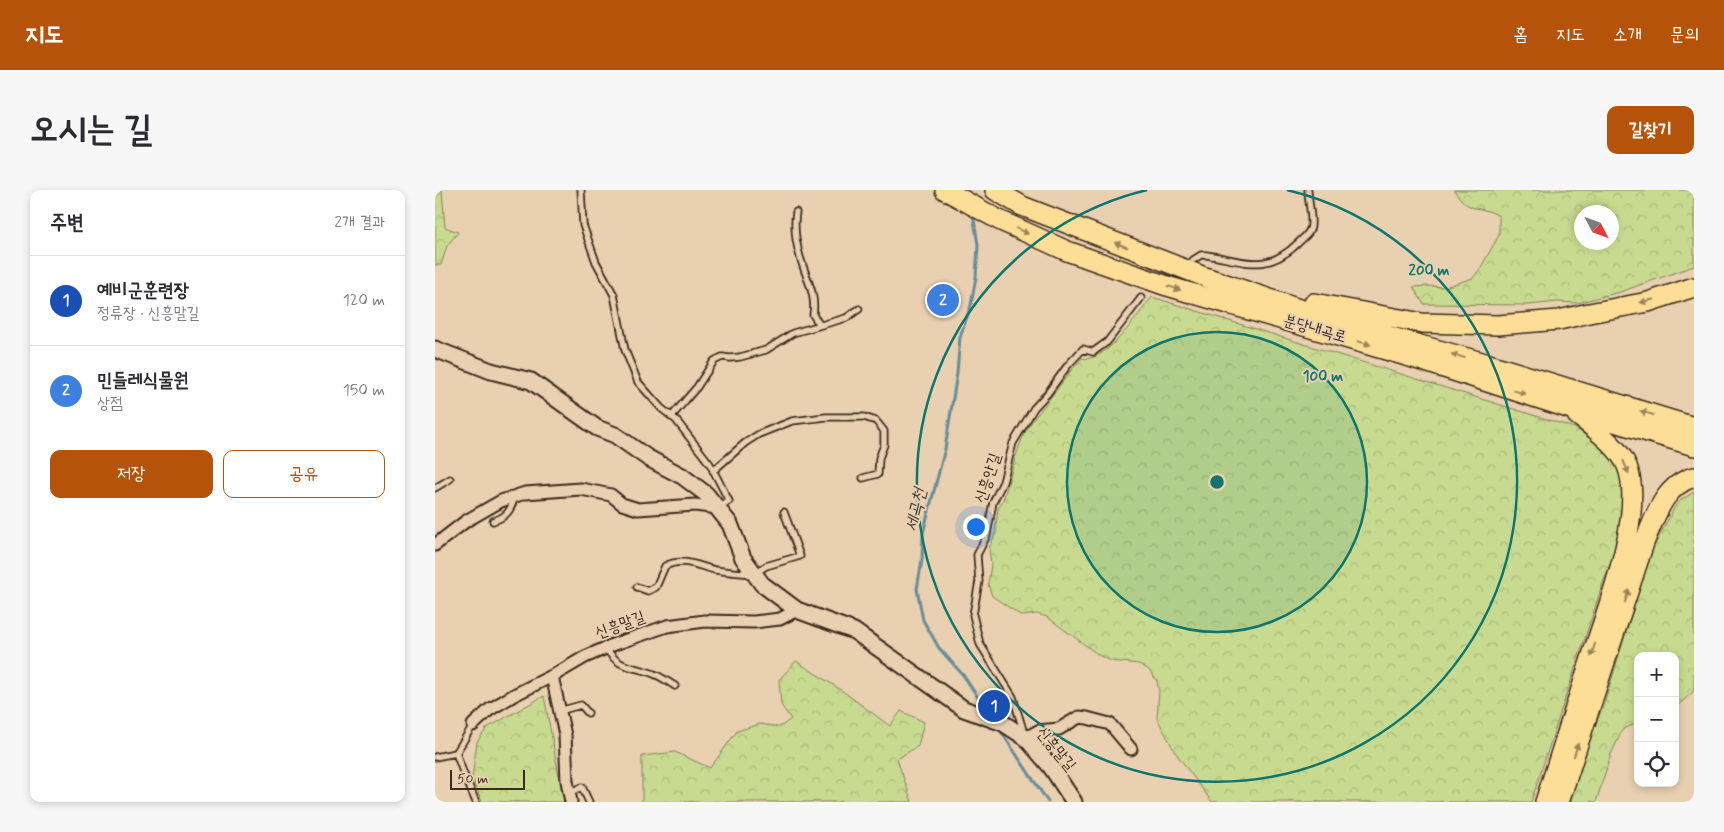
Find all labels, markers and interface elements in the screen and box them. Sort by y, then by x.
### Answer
text: 지도 [25,20,64,51]
text: 홈 [1514,23,1528,47]
text: 지도 [1556,23,1585,47]
text: 소개 [1613,23,1642,47]
text: 문의 [1670,23,1699,47]
button: 길찾기 [1607,106,1694,154]
text: 오시는 길 [30,107,152,153]
north arrow [1574,205,1619,250]
text: 주변 [50,209,84,237]
text: 2개 결과 [334,212,385,233]
one-way arrow [1015,227,1029,235]
one-way arrow [1114,241,1129,248]
text: 200 m [1409,261,1450,281]
text: 예비군훈련장 [97,278,189,303]
pin: 2 [927,281,959,319]
one-way arrow [1167,284,1182,292]
text: 1 [62,290,70,311]
text: 120 m [343,290,385,311]
one-way arrow [1640,297,1655,305]
text: 정류장 · 신흥말길 [97,303,199,324]
street label: 분당내곡로 [1281,310,1349,348]
one-way arrow [1356,340,1371,348]
one-way arrow [1451,351,1466,359]
text: 100 m [1303,367,1343,387]
text: 민들레식물원 [97,368,189,393]
text: 2 [62,380,70,401]
text: 150 m [343,380,385,401]
one-way arrow [1511,389,1526,396]
text: 상점 [97,393,123,414]
one-way arrow [1640,408,1655,416]
button: 저장 [50,450,213,498]
button: 공유 [223,450,385,498]
street label: 신흥안길 [970,450,1006,506]
one-way arrow [1622,460,1630,475]
centre of rings [1208,473,1226,491]
water label: 세곡천 [899,485,933,534]
your location [963,514,989,540]
one-way arrow [1623,588,1631,603]
street label: 신흥말길 [592,606,648,644]
one-way arrow [1589,642,1597,657]
map controls [1634,652,1679,787]
button: + [1634,652,1679,697]
pin: 1 [978,687,1010,725]
button: − [1634,697,1679,742]
street label: 신흥말길 [1031,723,1081,776]
button: locate [1634,742,1679,787]
one-way arrow [1573,743,1580,758]
scale bar [450,767,525,790]
text: 50 m [457,770,488,788]

